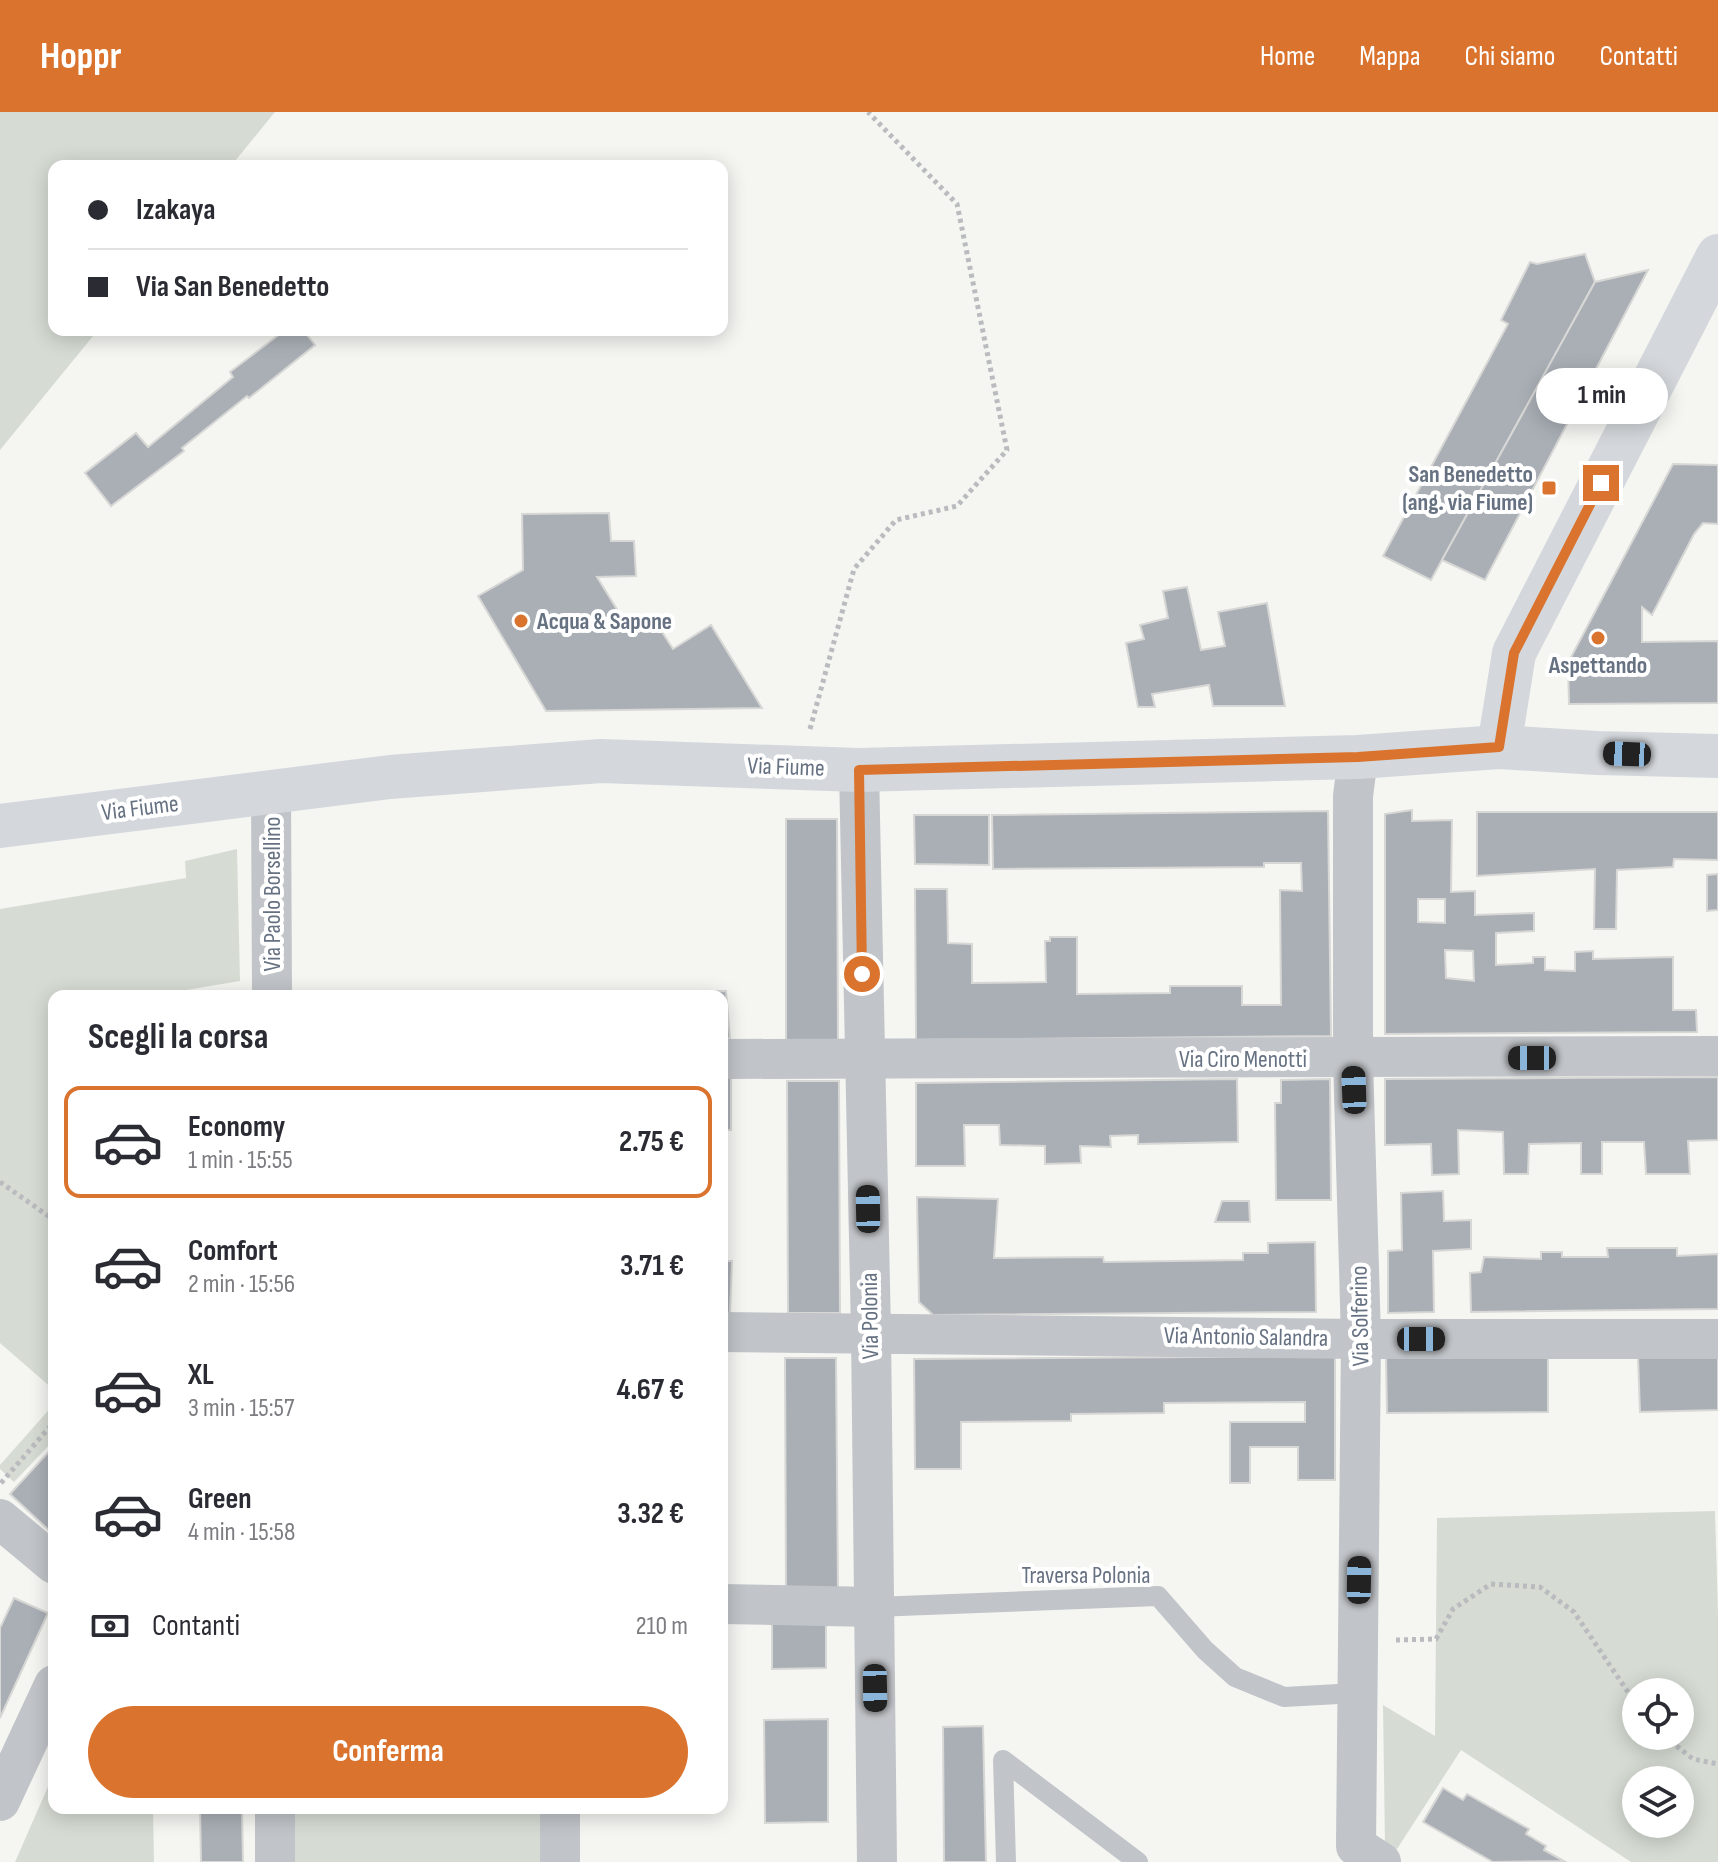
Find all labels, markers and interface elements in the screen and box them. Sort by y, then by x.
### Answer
text: Hoppr [40,34,121,79]
text: Home [1260,40,1315,73]
text: Mappa [1359,40,1421,73]
text: Chi siamo [1465,40,1555,73]
text: Contatti [1599,40,1678,73]
text: Izakaya [136,192,215,228]
text: Via San Benedetto [136,269,329,305]
callout: 1 min [1535,367,1667,423]
text: 1 min [1578,380,1626,411]
place label: San Benedetto (ang. via Fiume) [1402,460,1533,517]
route end [1583,465,1619,501]
marker: San Benedetto (ang. via Fiume) [1540,479,1558,497]
place label: Acqua & Sapone [536,607,672,636]
marker: Acqua & Sapone [512,612,530,630]
marker: Aspettando [1589,629,1607,647]
place label: Aspettando [1548,651,1647,680]
car [1603,741,1651,767]
street label: Via Fiume [747,751,825,783]
street label: Via Fiume [100,789,180,827]
street label: Via Paolo Borsellino [258,816,287,972]
route start [844,956,880,992]
text: Scegli la corsa [88,1016,268,1059]
street label: Via Ciro Menotti [1179,1045,1307,1074]
car [1508,1046,1556,1070]
car [1341,1066,1367,1114]
icon: car [92,1106,164,1178]
text: Economy [188,1109,285,1145]
text: 2.75 € [619,1124,684,1160]
text: 1 min · 15:55 [188,1145,293,1176]
car [856,1185,880,1233]
icon: car [92,1230,164,1302]
text: Comfort [188,1233,278,1269]
text: 3.71 € [620,1248,684,1284]
street label: Via Solferino [1345,1265,1375,1367]
text: 2 min · 15:56 [188,1269,295,1300]
street label: Via Polonia [855,1272,885,1360]
street label: Via Antonio Salandra [1164,1321,1328,1353]
car [1397,1327,1445,1351]
icon: car [92,1354,164,1426]
text: XL [188,1357,214,1393]
text: 4.67 € [617,1372,684,1408]
text: 3 min · 15:57 [188,1393,294,1424]
icon: car [92,1478,164,1550]
text: Green [188,1481,252,1517]
text: 3.32 € [617,1496,684,1532]
text: 4 min · 15:58 [188,1517,295,1548]
car [1347,1556,1371,1604]
street label: Traversa Polonia [1022,1561,1150,1590]
icon: cash [88,1604,132,1648]
text: Contanti [152,1608,240,1644]
text: 210 m [636,1611,688,1642]
car [863,1664,887,1712]
map controls [1622,1678,1694,1838]
button: locate [1622,1678,1694,1750]
button: Conferma [88,1706,688,1798]
button: layers [1622,1766,1694,1838]

